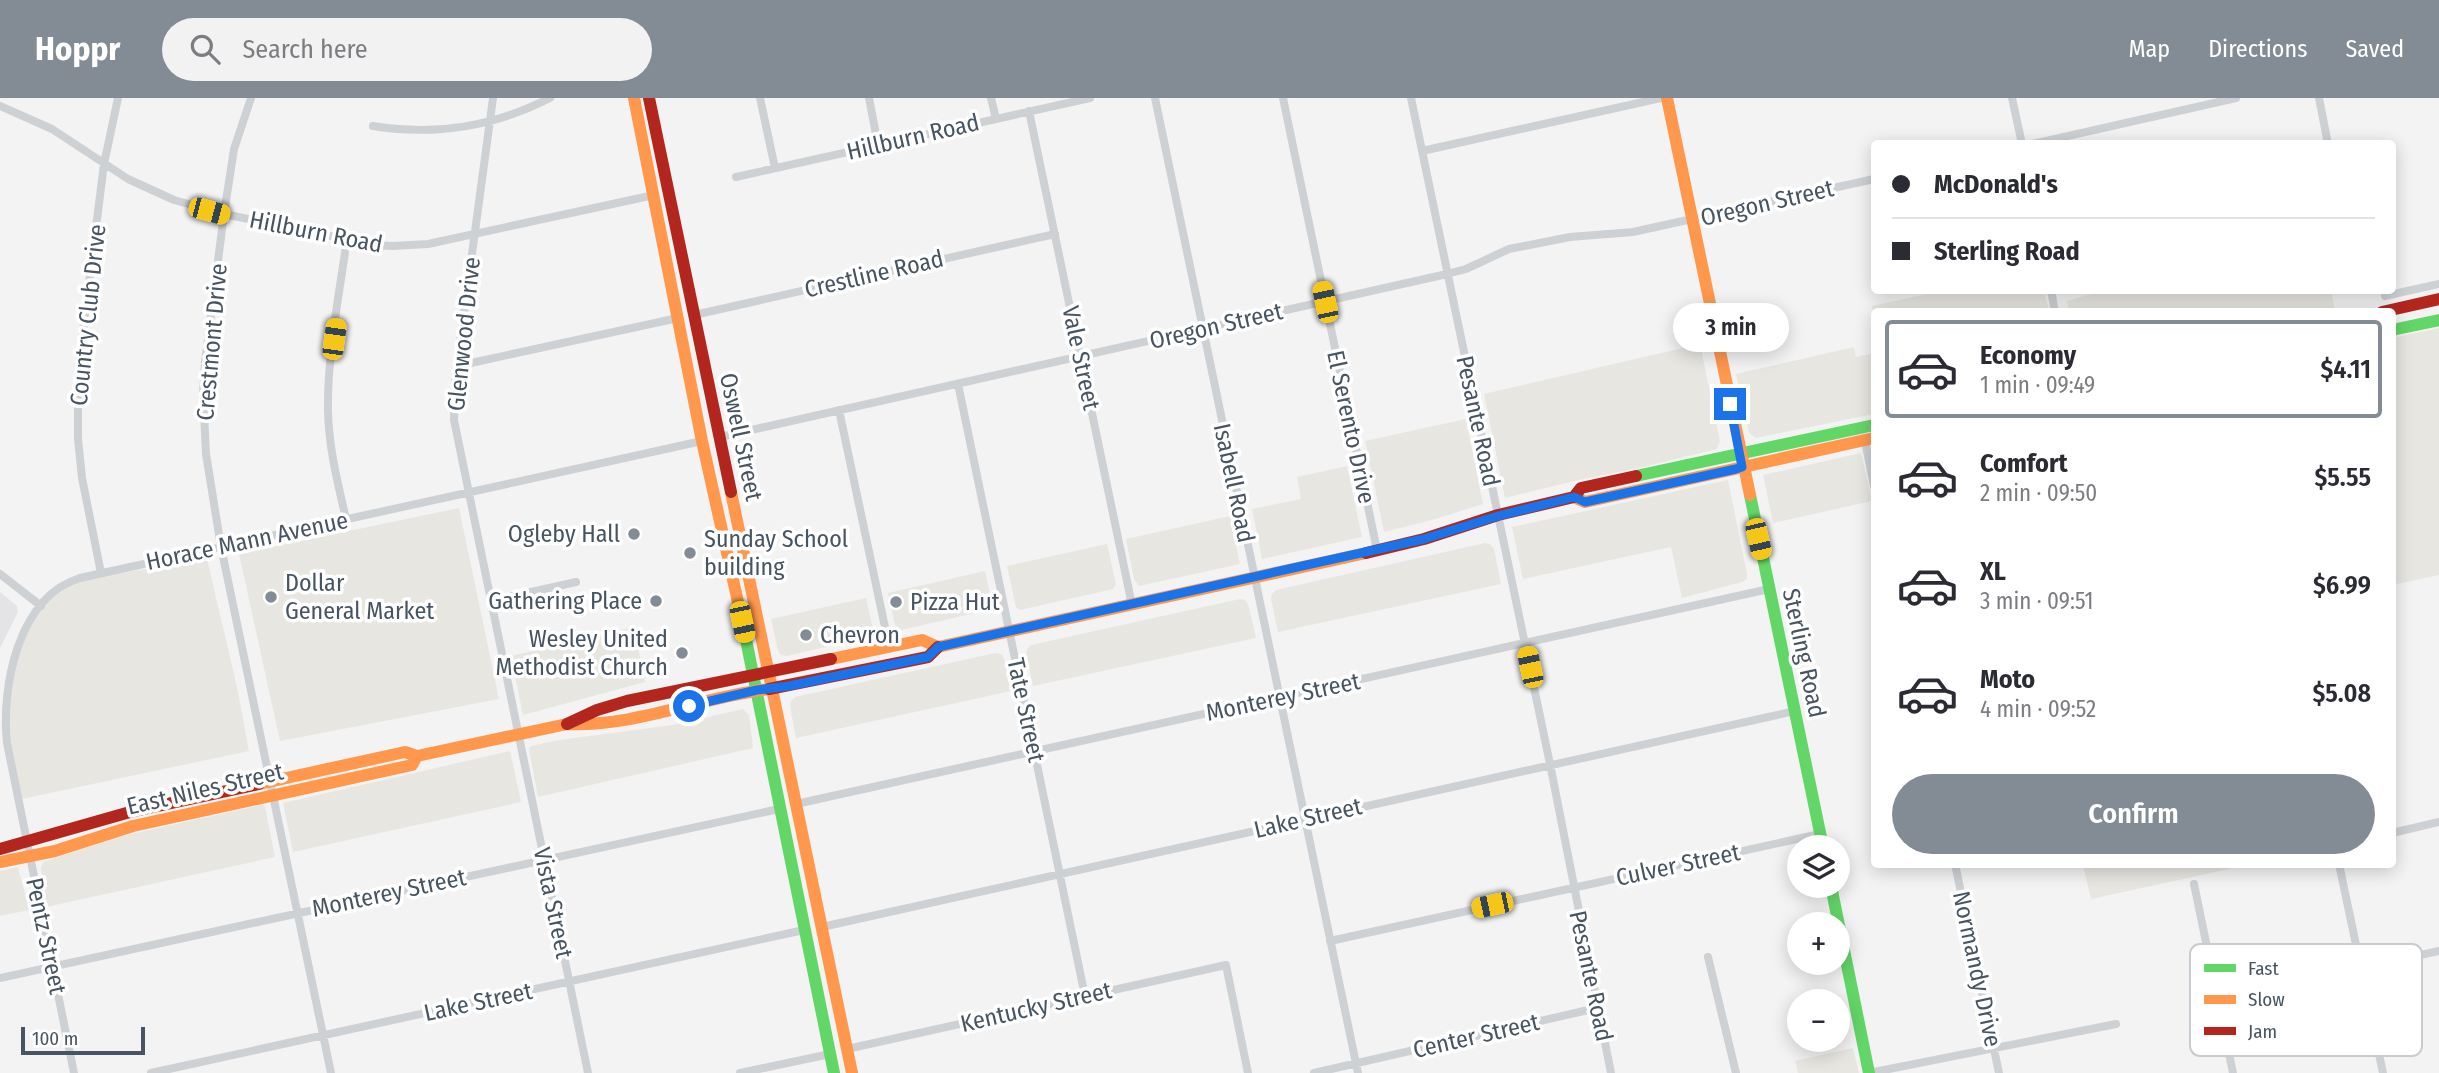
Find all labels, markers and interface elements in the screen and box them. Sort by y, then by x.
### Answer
search box [162,18,652,81]
text: Hoppr [35,29,120,69]
icon: search [186,30,224,68]
text: Search here [242,34,368,65]
text: Map [2129,35,2170,63]
text: Directions [2208,35,2307,63]
text: Saved [2345,35,2404,63]
street label: Hillburn Road [844,108,982,166]
text: McDonald's [1934,169,2058,200]
street label: Oregon Street [1698,174,1836,232]
car [186,195,233,227]
street label: Hillburn Road [247,205,385,259]
street label: Country Club Drive [65,223,111,407]
text: Sterling Road [1934,236,2080,267]
street label: Crestline Road [802,244,946,304]
street label: Glenwood Drive [442,256,486,412]
street label: Crestmont Drive [191,262,233,422]
car [1311,279,1340,325]
street label: Oregon Street [1147,297,1285,355]
callout: 3 min [1672,302,1788,352]
street label: Vale Street [1056,303,1106,413]
text: 3 min [1705,313,1757,341]
car [321,317,348,361]
icon: car [1896,338,1959,401]
text: Economy [1980,340,2076,371]
street label: El Serento Drive [1321,348,1381,506]
street label: Pesante Road [1450,353,1506,489]
text: $4.11 [2320,354,2371,385]
street label: Oswell Street [714,370,768,504]
text: 1 min · 09:49 [1980,371,2095,399]
route end [1714,388,1746,420]
street label: Isabell Road [1208,421,1260,545]
icon: car [1896,446,1959,509]
text: Comfort [1980,448,2068,479]
text: $5.55 [2314,462,2371,493]
text: 2 min · 09:50 [1980,479,2097,507]
street label: Horace Mann Avenue [143,506,351,576]
car [1744,516,1773,562]
place label: Ogleby Hall [508,520,620,548]
place label: Sunday School building [704,525,848,581]
marker: Ogleby Hall [626,526,642,542]
marker: Sunday School building [682,545,698,561]
icon: car [1896,554,1959,617]
text: XL [1980,556,2006,587]
place label: Dollar General Market [285,569,434,625]
text: $6.99 [2313,570,2371,601]
street label: Sterling Road [1777,586,1831,720]
place label: Gathering Place [488,587,642,615]
text: 3 min · 09:51 [1980,587,2093,615]
place label: Pizza Hut [910,588,1000,616]
marker: Dollar General Market [263,589,279,605]
marker: Gathering Place [648,593,664,609]
marker: Pizza Hut [888,594,904,610]
car [728,599,757,645]
place label: Chevron [820,621,900,649]
place label: Wesley United Methodist Church [496,625,668,681]
marker: Chevron [798,627,814,643]
car [1516,644,1545,690]
marker: Wesley United Methodist Church [674,645,690,661]
street label: Tate Street [1001,655,1051,765]
icon: car [1896,662,1959,725]
text: Moto [1980,664,2035,695]
street label: Monterey Street [1204,667,1363,727]
text: $5.08 [2312,678,2371,709]
route start [673,690,705,722]
text: 4 min · 09:52 [1980,695,2096,723]
street label: East Niles Street [124,757,286,821]
button: Confirm [1892,774,2375,854]
street label: Lake Street [1251,792,1365,844]
map controls [1787,835,1850,1052]
button: layers [1787,835,1850,898]
street label: Culver Street [1614,838,1743,892]
street label: Vista Street [528,845,578,961]
street label: Monterey Street [310,863,469,923]
street label: Pentz Street [20,875,72,997]
street label: Normandy Drive [1947,889,2007,1049]
car [1470,890,1515,920]
street label: Pesante Road [1563,908,1619,1044]
button: + [1787,912,1850,975]
legend [2190,944,2422,1056]
text: Fast [2248,957,2279,980]
street label: Kentucky Street [958,976,1114,1038]
street label: Lake Street [421,977,535,1027]
text: Slow [2248,988,2285,1011]
button: − [1787,989,1850,1052]
street label: Center Street [1410,1008,1542,1064]
text: Jam [2248,1020,2277,1043]
scale bar [21,1024,145,1056]
text: 100 m [32,1027,78,1050]

